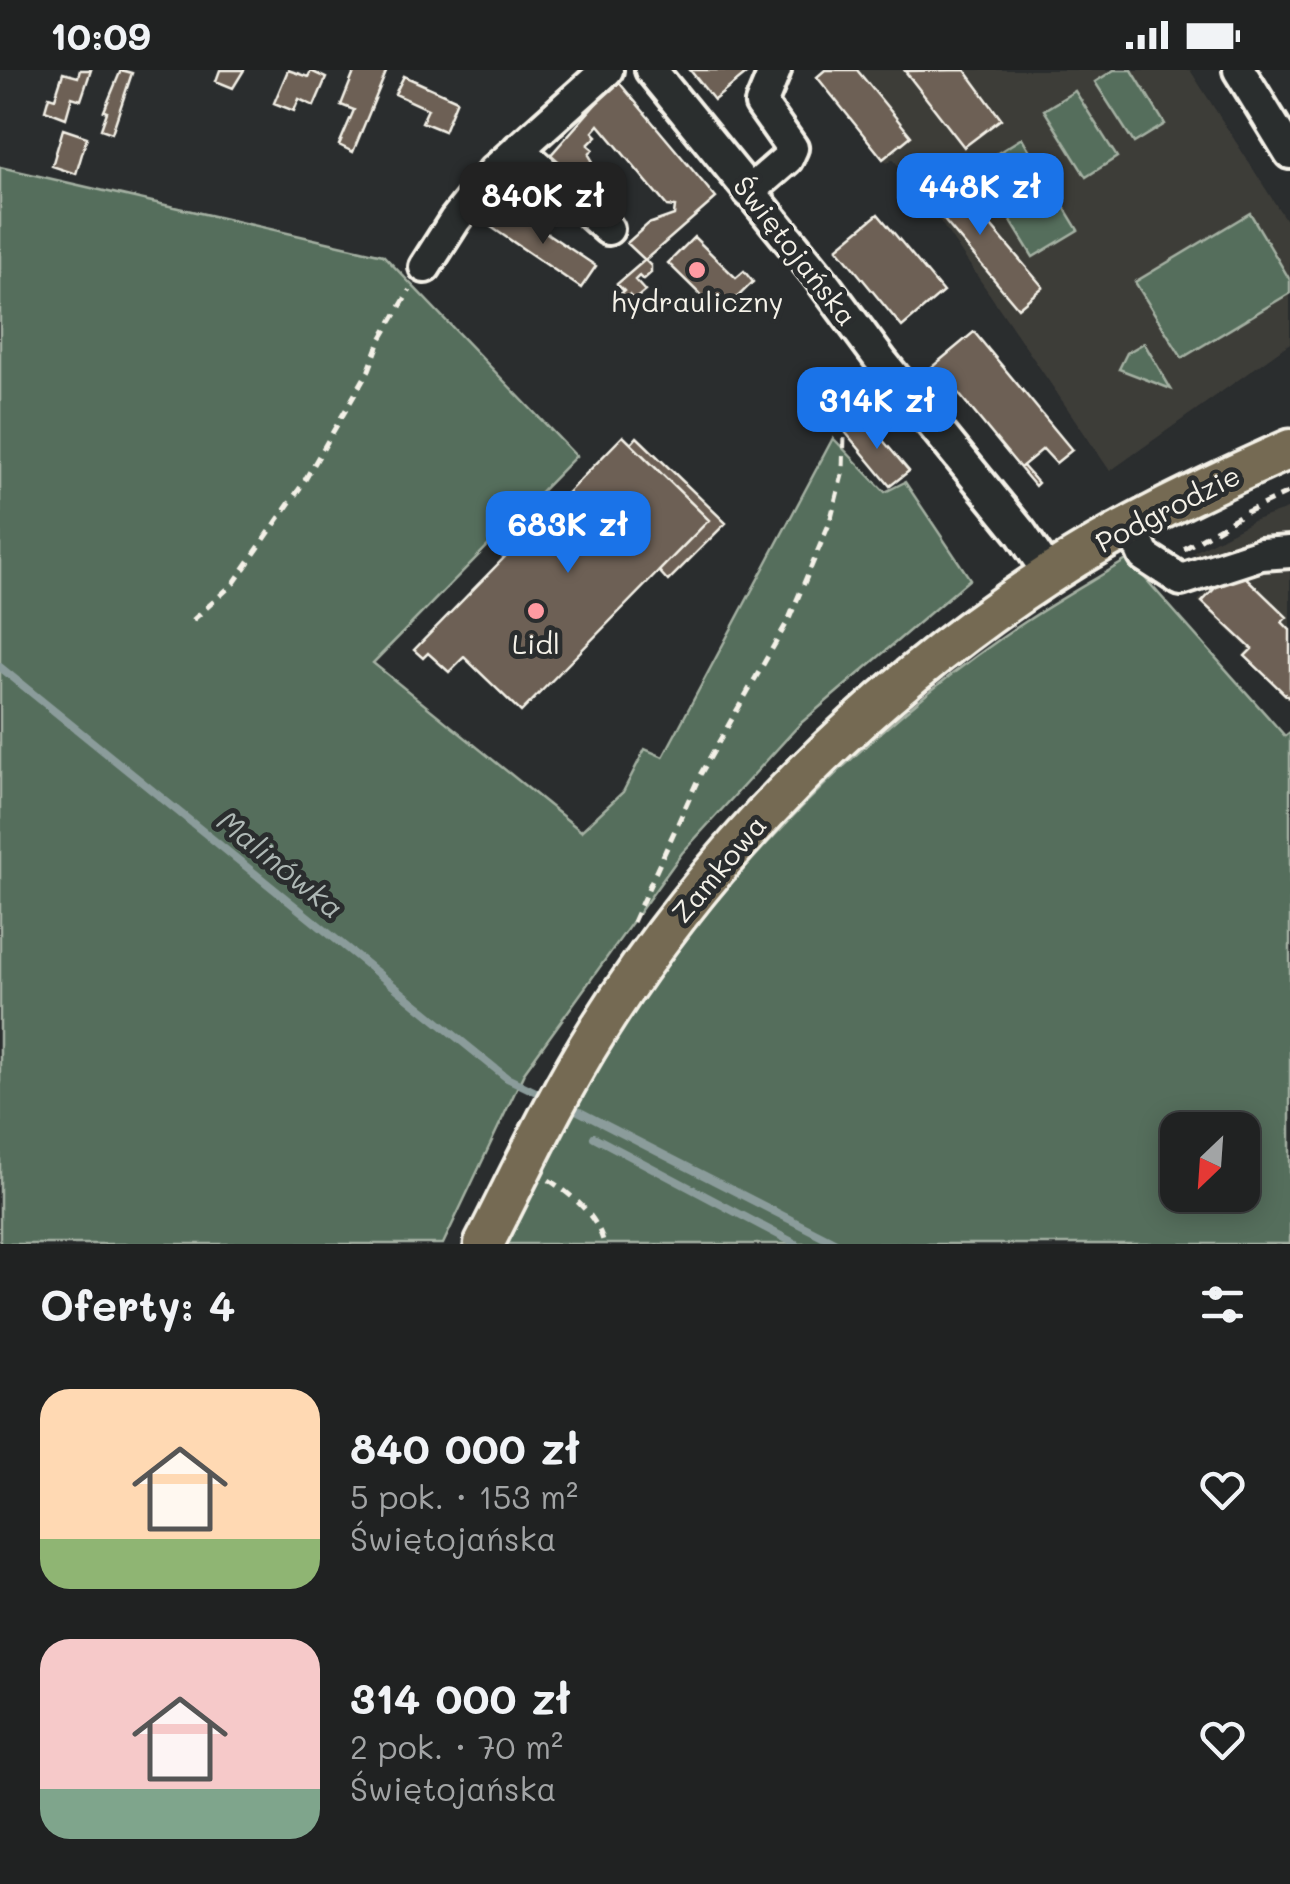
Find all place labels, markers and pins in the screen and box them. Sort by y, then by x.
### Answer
pin: 448K zł [888,153,1072,238]
pin: 840K zł [451,162,635,247]
marker: hydrauliczny [686,259,708,281]
place label: hydrauliczny [611,283,783,319]
pin: 314K zł [785,367,969,452]
pin: 683K zł [476,491,660,576]
marker: Lidl [525,600,547,622]
place label: Lidl [512,625,560,661]

